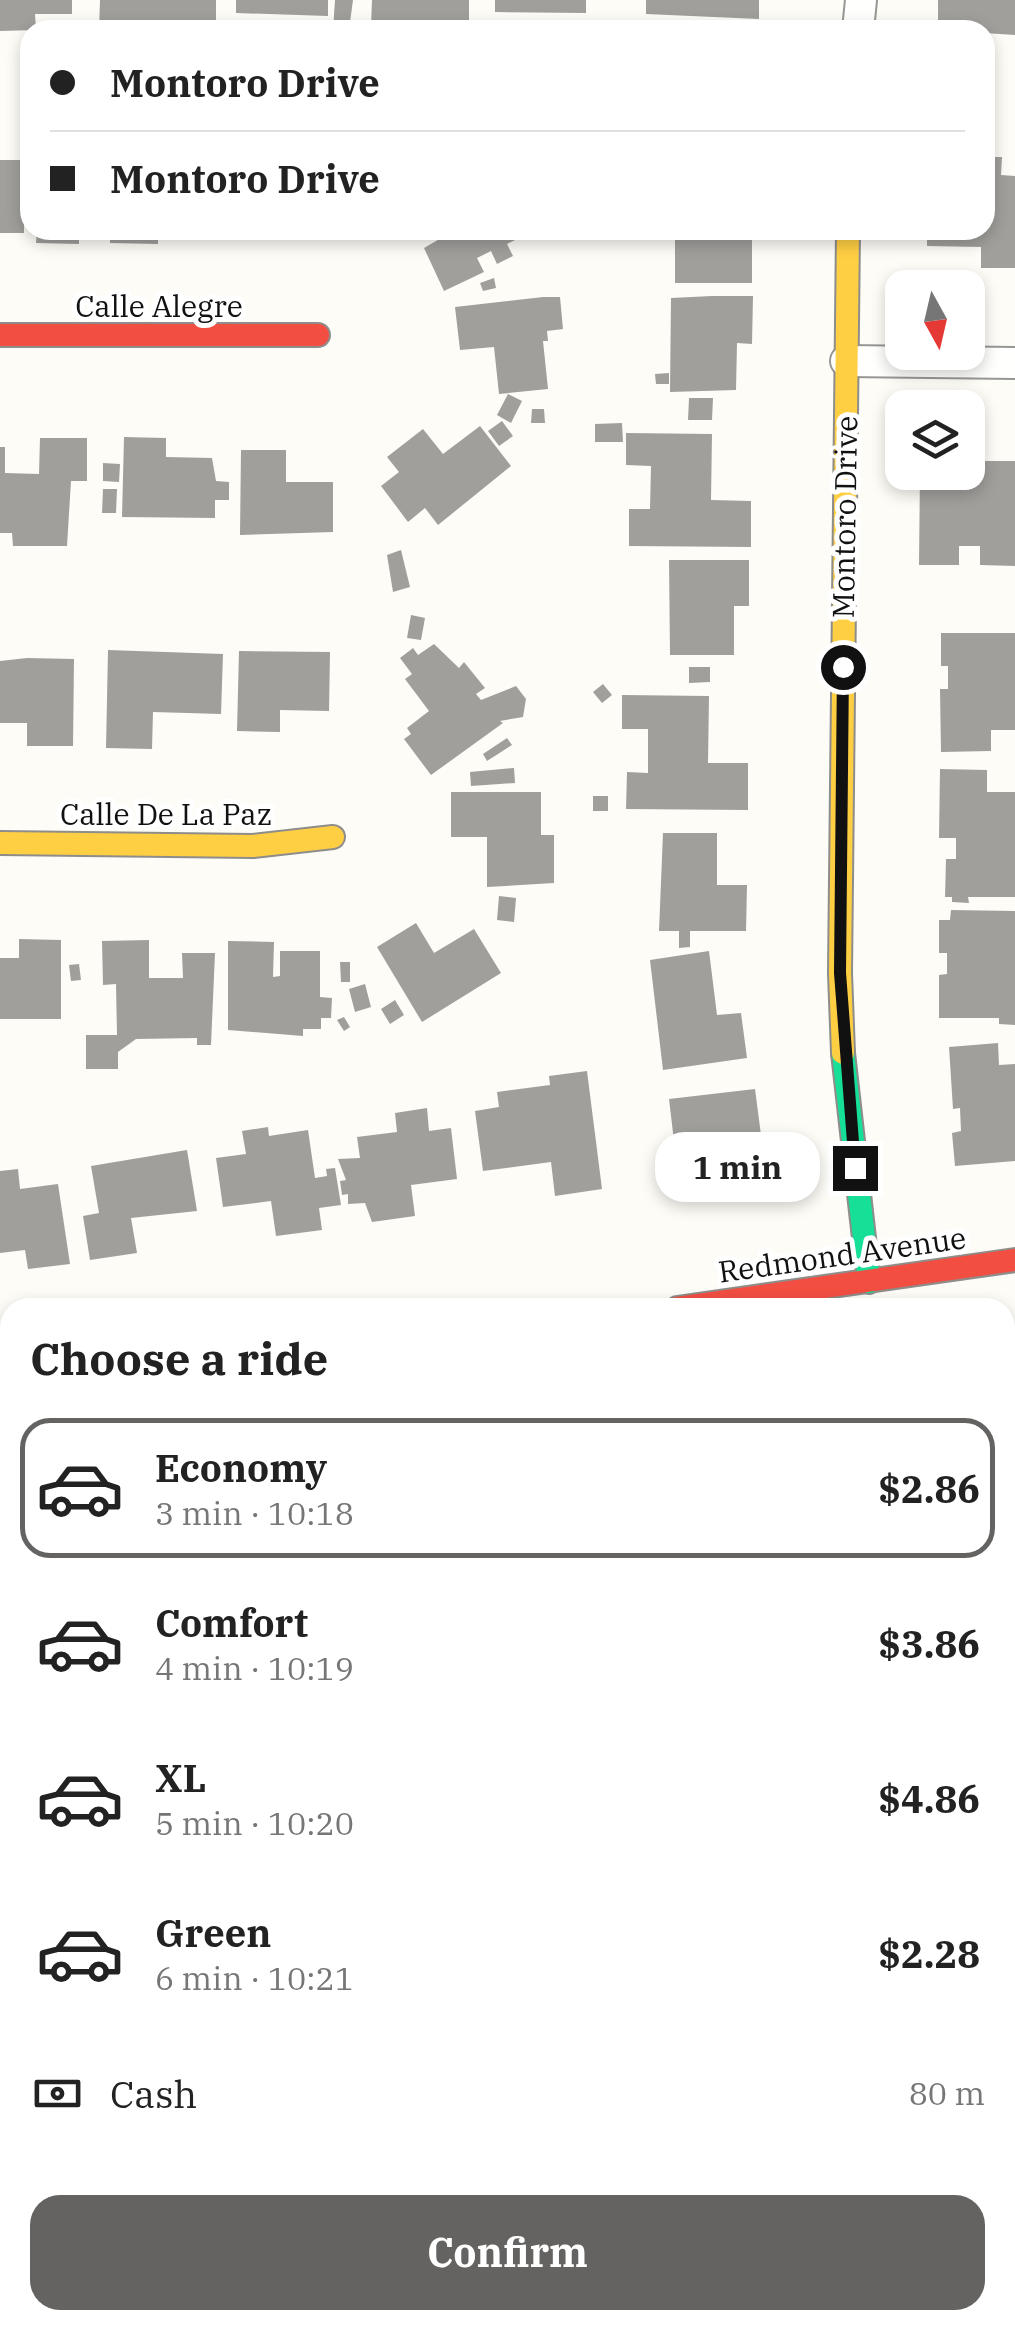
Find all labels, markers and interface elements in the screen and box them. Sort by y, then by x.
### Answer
text: Montoro Drive [110,58,380,107]
text: Montoro Drive [110,154,380,203]
north arrow [885,270,985,370]
map controls [885,270,985,490]
street label: Calle Alegre [75,286,243,325]
button: layers [885,390,985,490]
street label: Montoro Drive [823,415,865,619]
route start [821,645,866,690]
street label: Calle De La Paz [60,794,272,833]
callout: 1 min [655,1133,820,1203]
text: 1 min [693,1146,782,1188]
route end [833,1146,878,1191]
street label: Redmond Avenue [716,1217,968,1291]
text: Choose a ride [30,1329,328,1387]
icon: car [35,1443,125,1533]
text: Economy [155,1443,327,1492]
text: $2.86 [878,1464,980,1513]
text: 3 min · 10:18 [155,1492,354,1534]
icon: car [35,1598,125,1688]
text: Comfort [155,1598,308,1647]
text: $3.86 [878,1619,980,1668]
text: 4 min · 10:19 [155,1647,354,1689]
icon: car [35,1753,125,1843]
text: XL [155,1753,206,1802]
text: $4.86 [878,1774,980,1823]
text: 5 min · 10:20 [155,1802,354,1844]
icon: car [35,1908,125,1998]
text: Green [155,1908,271,1957]
text: $2.28 [878,1929,980,1978]
text: 6 min · 10:21 [155,1957,354,1999]
icon: cash [30,2066,85,2121]
text: Cash [110,2069,197,2118]
text: 80 m [909,2072,985,2114]
button: Confirm [30,2195,985,2310]

